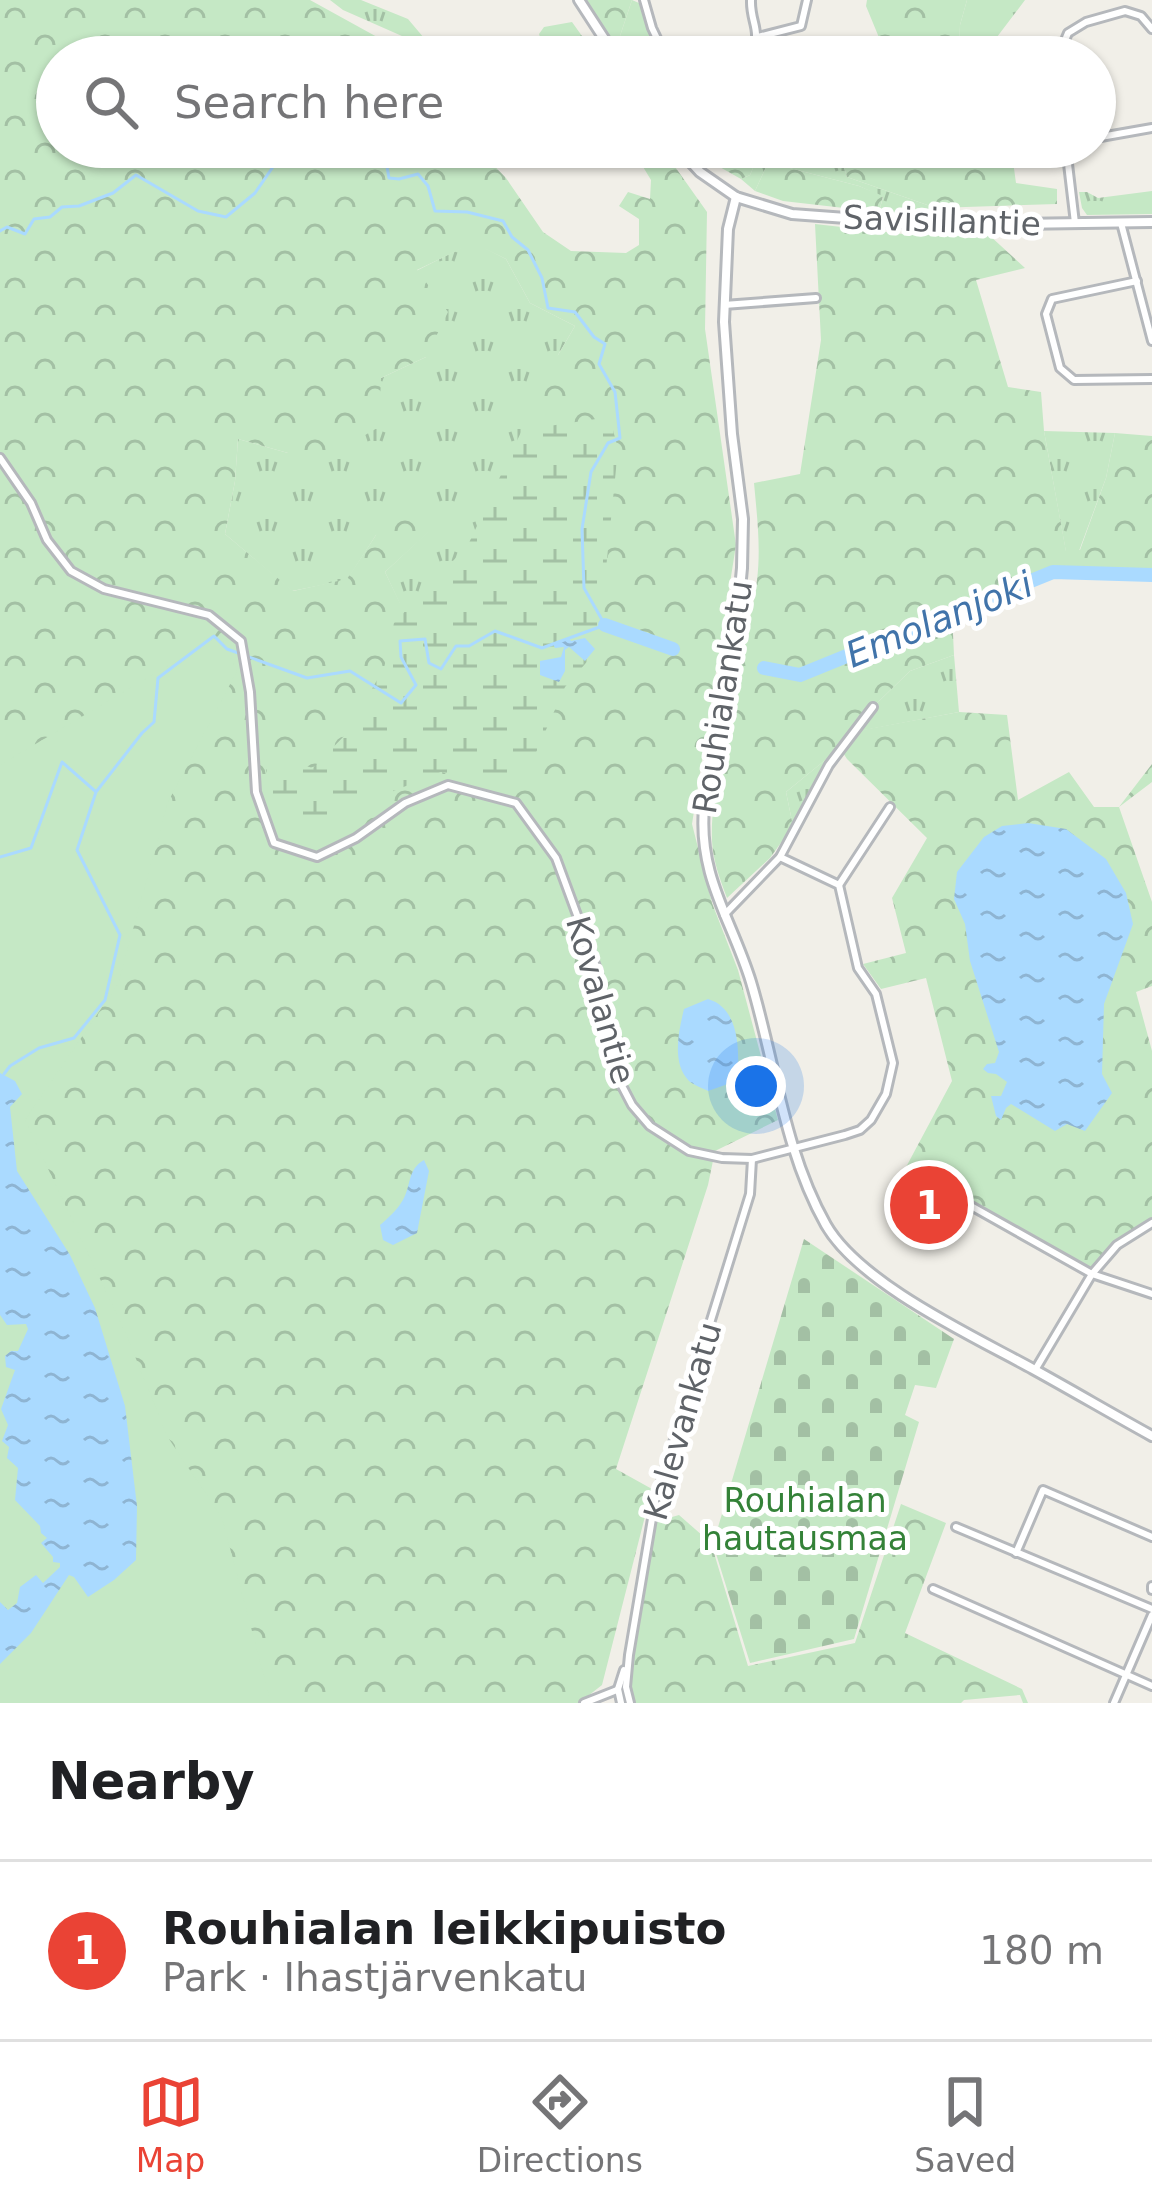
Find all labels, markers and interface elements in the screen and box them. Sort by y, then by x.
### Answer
search box [36,36,1116,168]
icon: search [78,69,144,135]
text: Search here [174,76,444,129]
street label: Savisillantie [842,198,1042,243]
water label: Emolanjoki [840,563,1038,675]
street label: Rouhialankatu [685,578,760,817]
street label: Kovalantie [558,912,643,1088]
your location [726,1056,786,1116]
pin: 1 [890,1160,968,1250]
street label: Kalevankatu [636,1318,729,1525]
park label: Rouhialan hautausmaa [702,1481,908,1558]
text: Nearby [48,1752,255,1811]
text: Rouhialan leikkipuisto [162,1902,726,1955]
text: 1 [73,1928,101,1973]
text: 180 m [979,1928,1104,1973]
text: Park · Ihastjärvenkatu [162,1955,588,2000]
tab: Map [136,2069,205,2180]
tab: Directions [477,2069,643,2180]
tab: Saved [914,2069,1016,2180]

